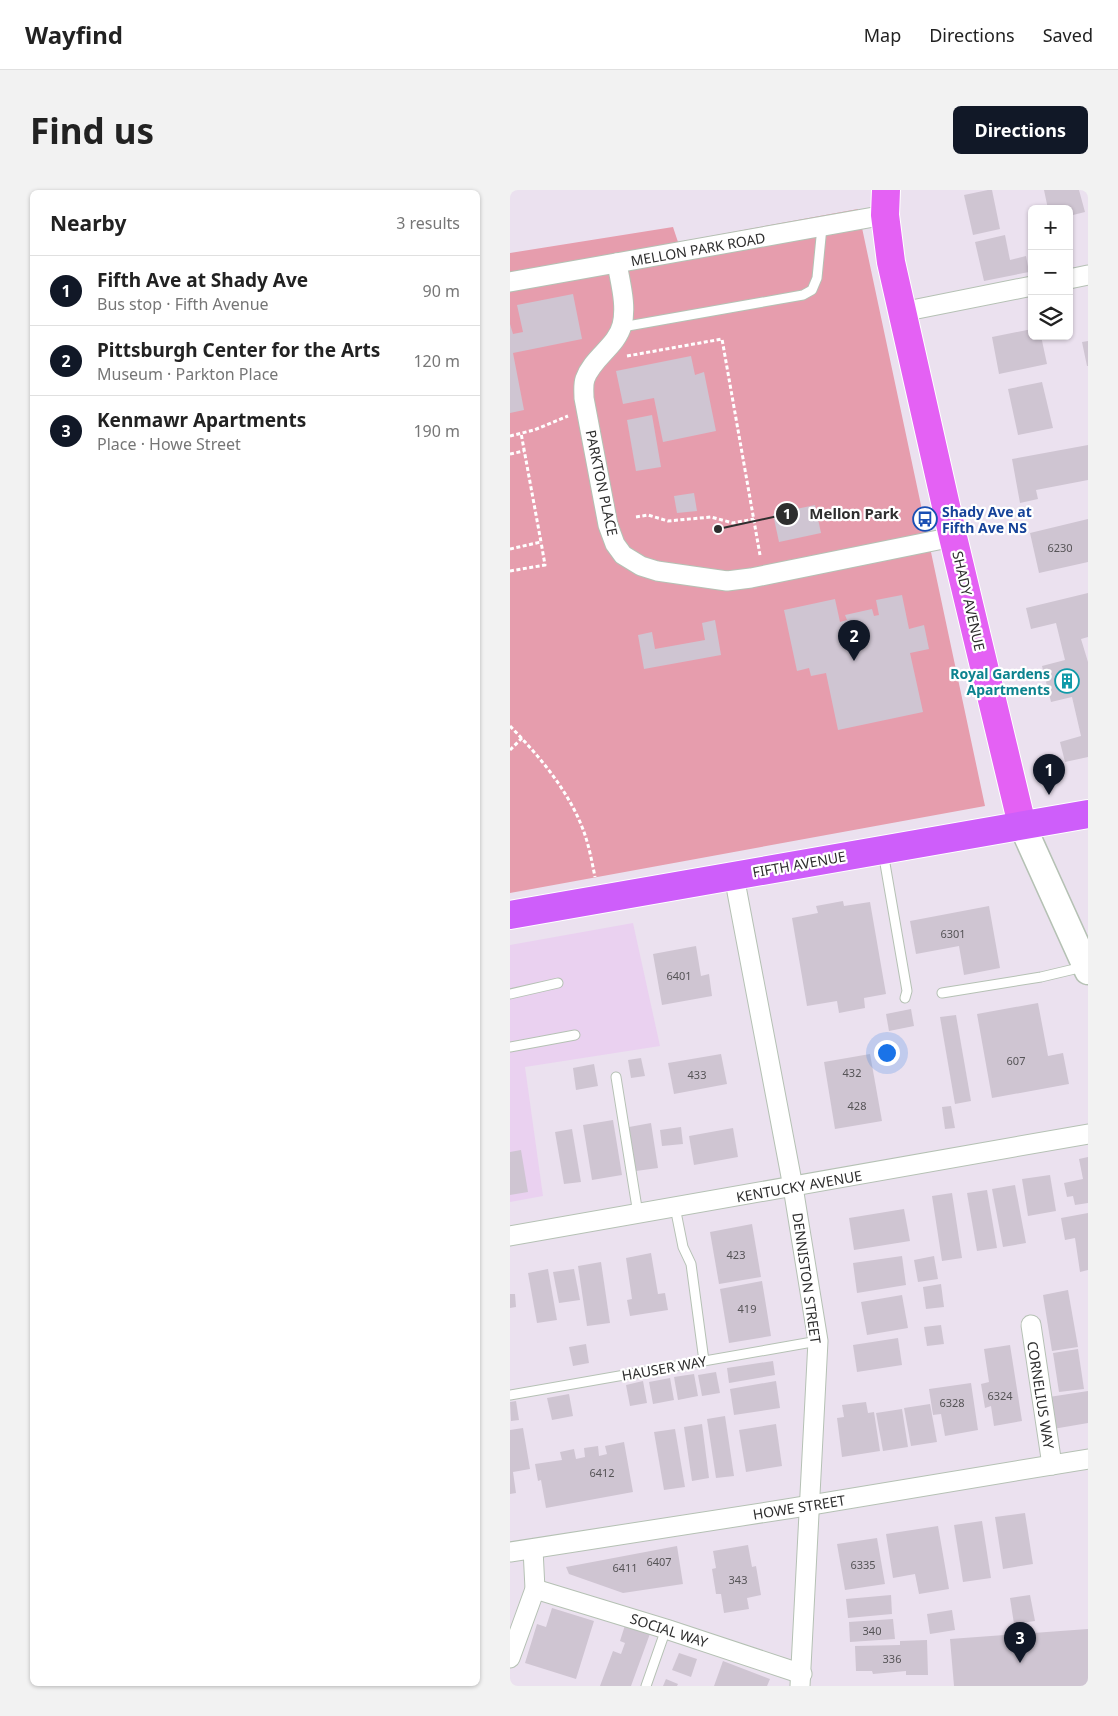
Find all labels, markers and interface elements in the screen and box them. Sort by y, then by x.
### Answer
text: Wayfind [25,18,123,51]
text: Map [864,23,901,47]
text: Directions [929,23,1015,47]
text: Saved [1043,23,1093,47]
button: Directions [953,106,1088,154]
text: Find us [30,107,154,154]
map controls [1028,205,1073,340]
button: + [1028,205,1073,250]
text: Nearby [50,209,126,237]
text: 3 results [396,212,460,234]
street label: MELLON PARK ROAD [629,228,767,270]
button: − [1028,250,1073,295]
text: Fifth Ave at Shady Ave [97,267,308,293]
text: 1 [61,280,71,302]
text: 90 m [423,280,460,302]
text: Bus stop · Fifth Avenue [97,293,269,315]
button: layers [1028,295,1073,340]
text: Pittsburgh Center for the Arts [97,337,380,363]
text: 2 [61,350,71,372]
text: 120 m [413,350,460,372]
text: Museum · Parkton Place [97,363,278,385]
text: Kenmawr Apartments [97,407,306,433]
text: 3 [61,420,71,442]
text: 190 m [413,420,460,442]
street label: PARKTON PLACE [581,428,623,538]
text: Place · Howe Street [97,433,241,455]
callout: Mellon Park [774,499,909,529]
place label: Shady Ave at Fifth Ave NS [942,502,1032,537]
text: 1 [783,503,791,523]
text: Mellon Park [809,503,899,523]
bus stop icon: Shady Ave at Fifth Ave NS [912,506,938,532]
house number: 6230 [1047,540,1073,555]
street label: SHADY AVENUE [948,549,990,653]
pin: 2 [838,620,870,661]
place label: Royal Gardens Apartments [950,664,1050,699]
building icon: Royal Gardens Apartments [1054,668,1080,694]
pin: 1 [1033,754,1065,795]
street label: FIFTH AVENUE [751,846,847,882]
house number: 6301 [940,926,966,941]
house number: 6401 [666,968,692,983]
your location [874,1040,900,1066]
house number: 607 [1007,1053,1025,1068]
house number: 432 [843,1065,861,1080]
house number: 433 [688,1067,706,1082]
house number: 428 [848,1098,866,1113]
street label: KENTUCKY AVENUE [735,1166,863,1206]
street label: DENNISTON STREET [788,1211,826,1345]
house number: 423 [727,1247,745,1262]
house number: 419 [738,1301,756,1316]
street label: CORNELIUS WAY [1023,1340,1059,1450]
street label: HAUSER WAY [620,1351,708,1385]
house number: 6324 [987,1388,1013,1403]
house number: 6328 [939,1395,965,1410]
house number: 6412 [589,1465,615,1480]
street label: HOWE STREET [752,1490,847,1524]
house number: 6407 [646,1554,672,1569]
house number: 6335 [850,1557,876,1572]
house number: 6411 [612,1560,638,1575]
house number: 343 [729,1572,747,1587]
street label: SOCIAL WAY [628,1609,710,1652]
pin: 3 [1004,1622,1036,1663]
house number: 340 [863,1623,881,1638]
house number: 336 [883,1651,901,1666]

